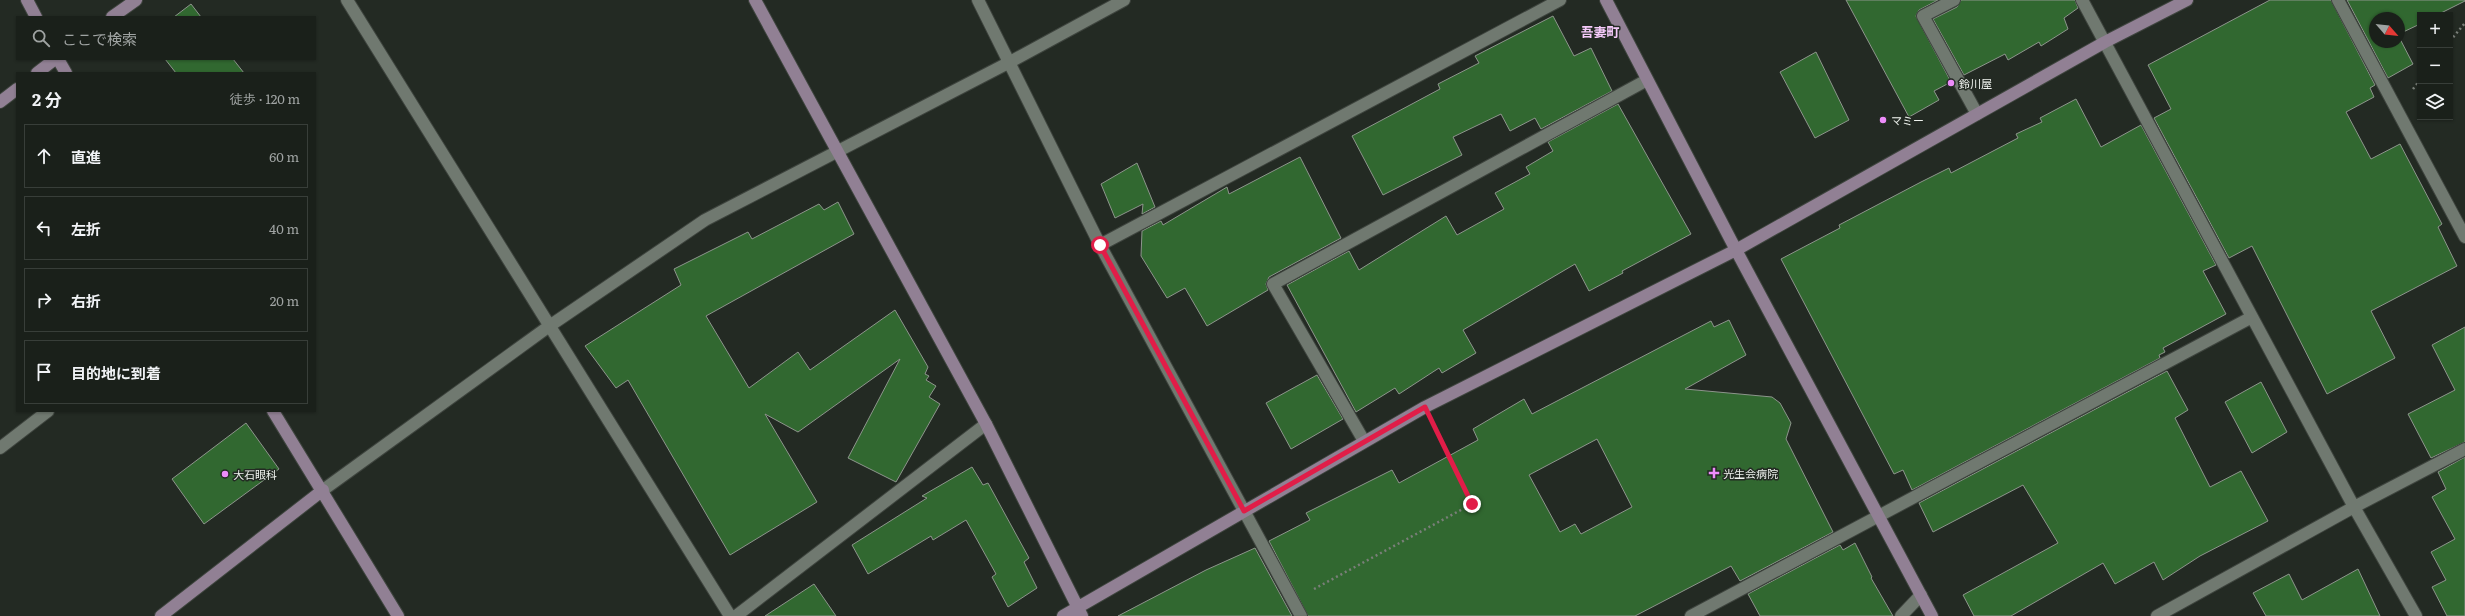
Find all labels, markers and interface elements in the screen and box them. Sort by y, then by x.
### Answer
north arrow [2369,12,2405,48]
map controls [2417,12,2453,120]
button: + [2417,12,2453,48]
search box [16,16,316,60]
district label: 吾妻町 [1580,22,1620,41]
icon: search [30,27,52,49]
text: ここで検索 [62,27,137,50]
button: − [2417,48,2453,84]
place label: 鈴川屋 [1959,75,1992,91]
marker: 鈴川屋 [1946,78,1956,88]
button: layers [2417,84,2453,120]
text: 2 分 [32,86,62,111]
text: 徒歩 · 120 m [230,89,300,108]
place label: マミー [1891,112,1924,128]
marker: マミー [1878,115,1888,125]
icon: ahead [33,145,55,167]
text: 直進 [71,145,101,168]
text: 60 m [269,147,299,166]
icon: left [33,217,55,239]
text: 左折 [71,217,101,240]
text: 40 m [269,219,299,238]
route start [1091,236,1109,254]
icon: right [33,289,55,311]
text: 右折 [71,289,101,312]
text: 20 m [270,291,299,310]
icon: arrive [33,361,55,383]
text: 目的地に到着 [71,361,161,384]
place label: 光生会病院 [1723,465,1778,481]
place label: 大石眼科 [233,466,277,482]
marker: 光生会病院 [1708,467,1720,479]
marker: 大石眼科 [220,469,230,479]
route end [1463,495,1481,513]

